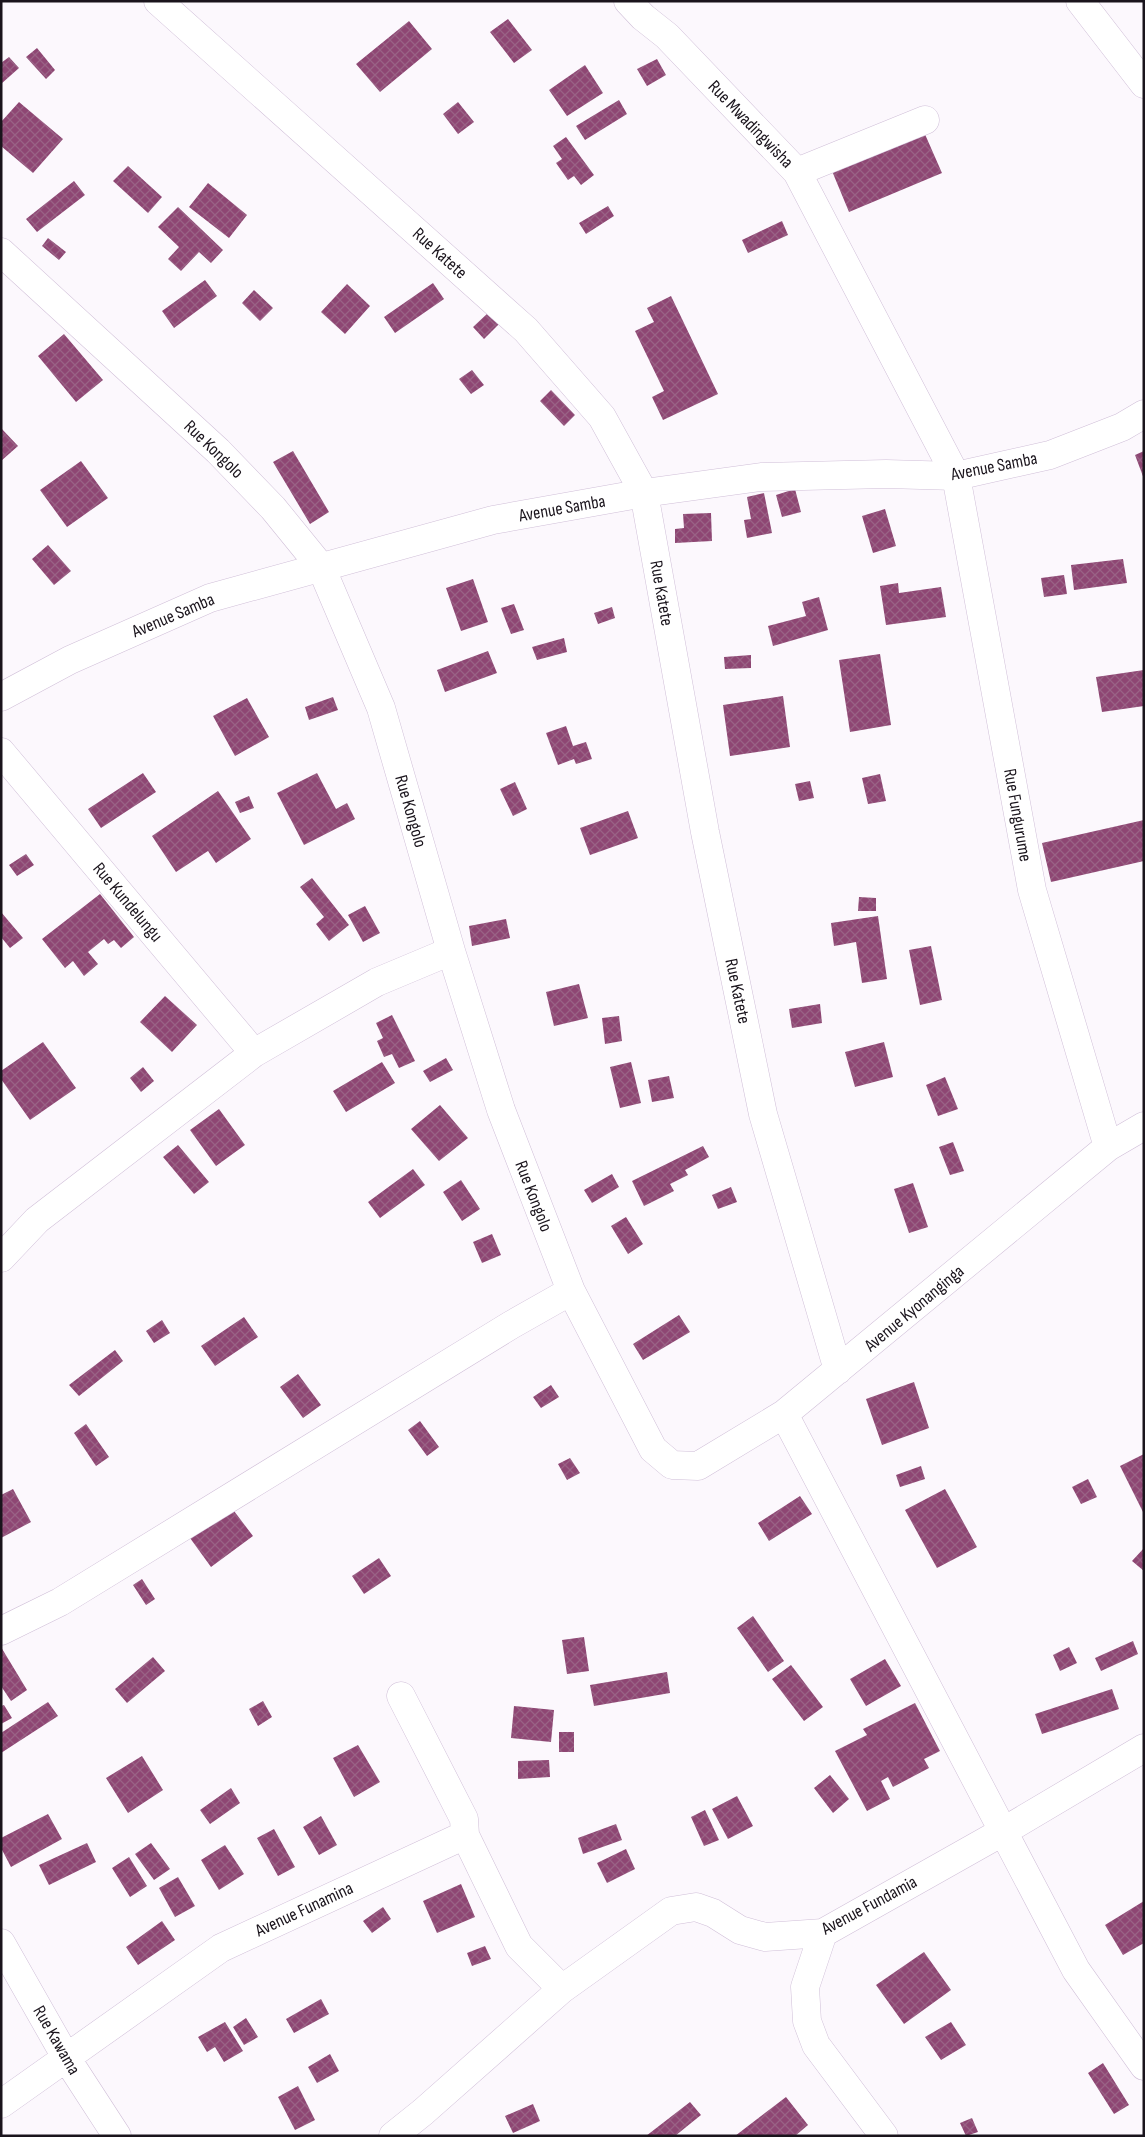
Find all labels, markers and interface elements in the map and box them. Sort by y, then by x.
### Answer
street label: Rue Mwadingwisha [704,76,798,173]
street label: Rue Katete [408,223,471,283]
street label: Rue Kongolo [180,416,248,483]
street label: Avenue Samba [948,448,1039,485]
street label: Avenue Samba [516,491,607,527]
street label: Rue Katete [645,559,678,627]
street label: Avenue Samba [128,589,218,643]
street label: Rue Fungurume [999,767,1036,863]
street label: Rue Kongolo [390,773,431,850]
street label: Rue Kundelungu [88,858,167,946]
street label: Rue Katete [720,957,755,1026]
street label: Rue Kongolo [510,1158,557,1235]
street label: Avenue Kyonanginga [860,1261,968,1357]
street label: Avenue Fundamia [817,1871,921,1940]
street label: Avenue Funamina [251,1878,356,1942]
street label: Rue Kawama [28,2002,85,2079]

